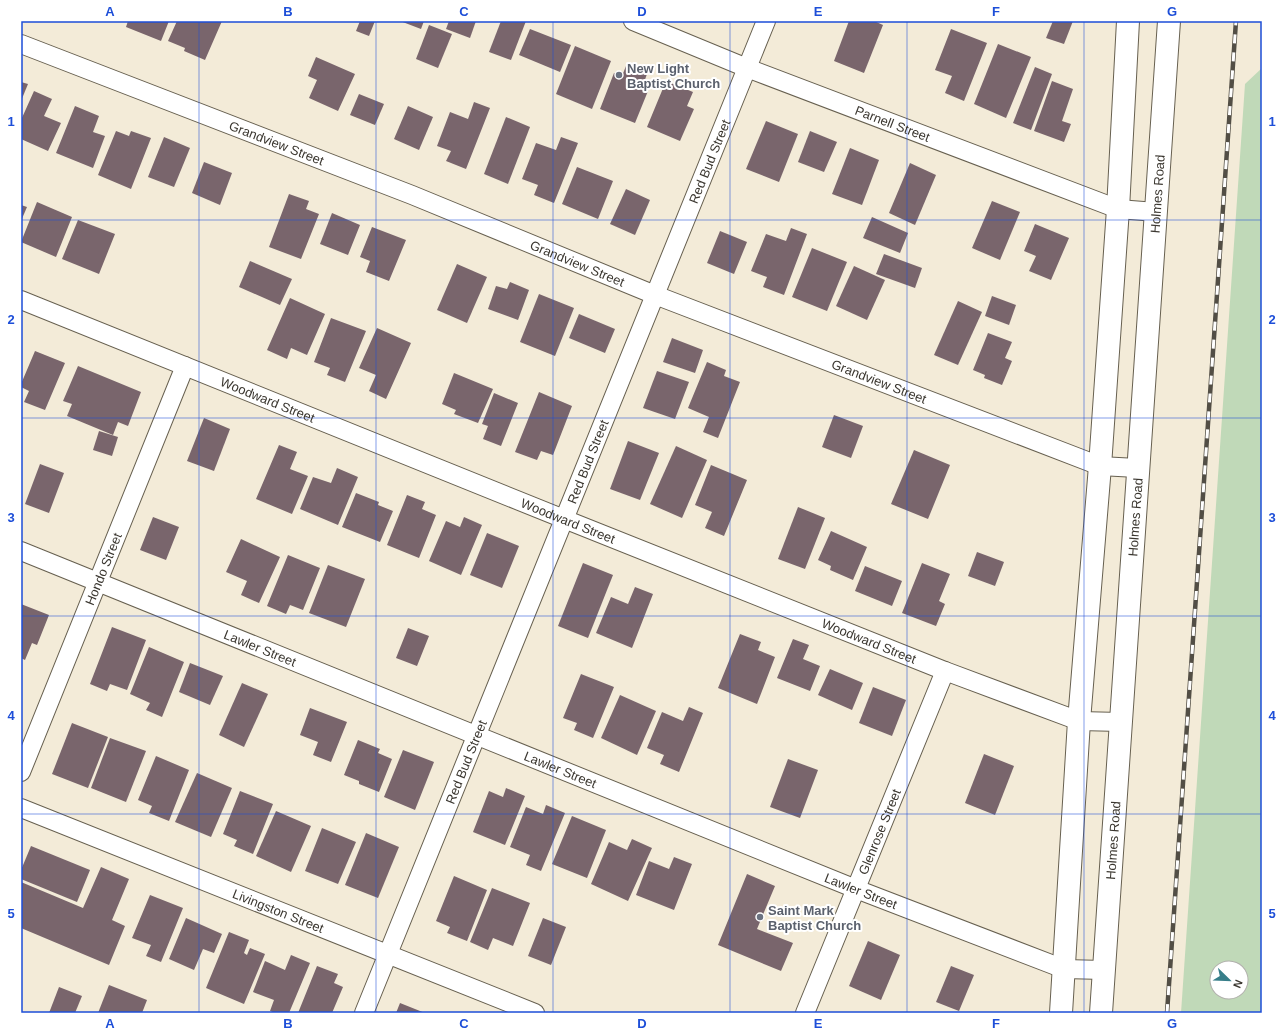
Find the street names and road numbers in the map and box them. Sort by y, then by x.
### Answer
street label: Parnell Street [853,103,932,145]
street label: Red Bud Street [686,117,733,206]
street label: Grandview Street [227,118,326,168]
street label: Holmes Road [1147,154,1168,234]
street label: Grandview Street [528,237,627,290]
street label: Grandview Street [829,357,929,407]
street label: Woodward Street [218,374,317,426]
street label: Red Bud Street [564,417,612,506]
street label: Holmes Road [1125,477,1146,557]
street label: Woodward Street [519,495,618,547]
street label: Hondo Street [82,530,125,607]
street label: Woodward Street [820,616,919,667]
street label: Lawler Street [222,627,299,670]
street label: Red Bud Street [443,718,490,806]
street label: Lawler Street [522,748,599,791]
street label: Glenrose Street [856,786,904,877]
street label: Holmes Road [1103,801,1124,880]
street label: Lawler Street [822,870,899,912]
street label: Livingston Street [230,886,326,936]

